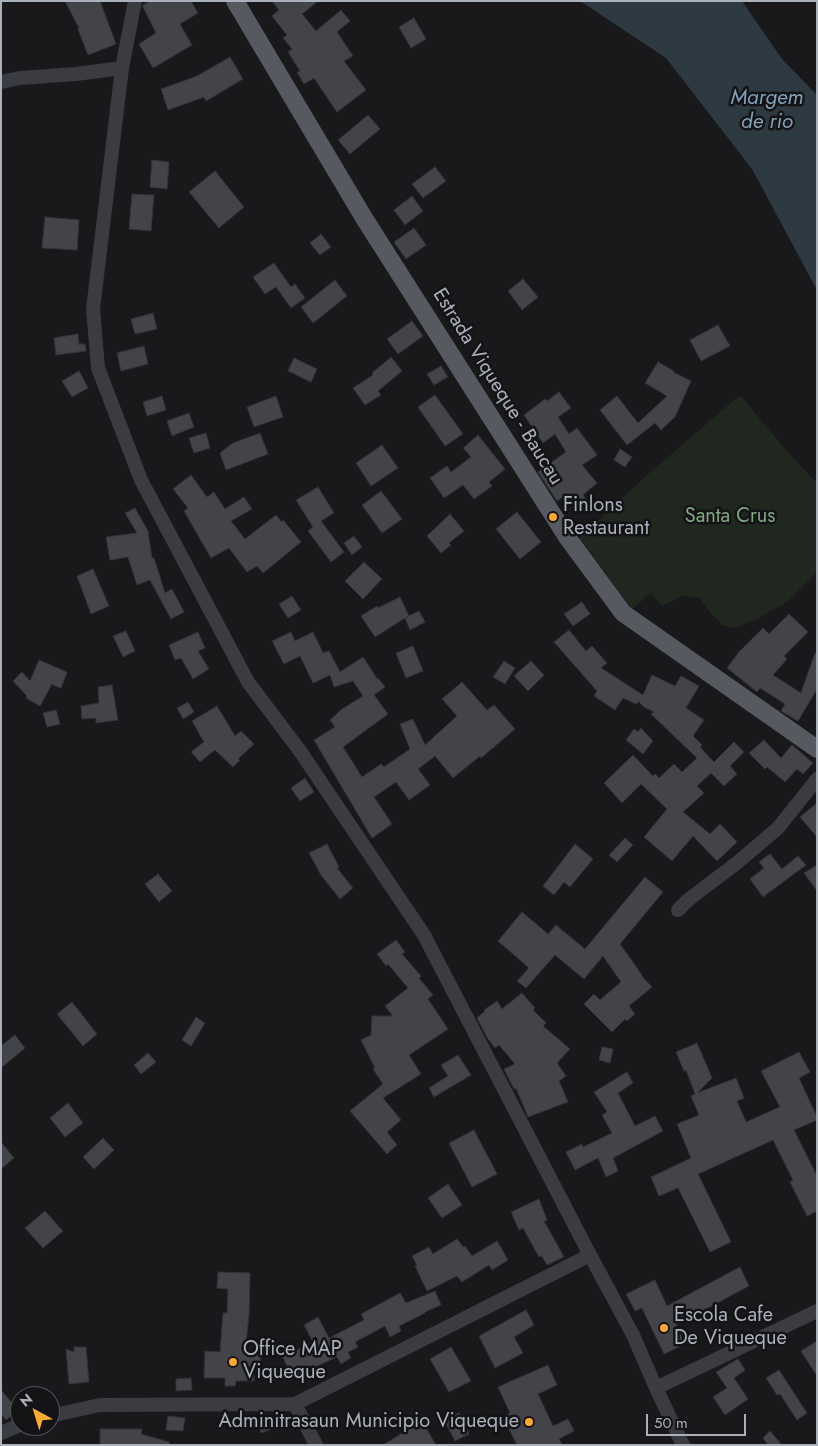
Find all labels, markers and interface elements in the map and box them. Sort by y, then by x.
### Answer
water label: Margem de rio [731,86,803,136]
street label: Estrada Viqueque - Baucau [427,284,567,490]
place label: Finlons Restaurant [563,494,649,541]
park label: Santa Crus [685,505,775,529]
marker: Finlons Restaurant [547,511,559,523]
place label: Escola Cafe De Viqueque [674,1304,787,1351]
marker: Escola Cafe De Viqueque [658,1322,670,1334]
place label: Office MAP Viqueque [243,1338,342,1385]
marker: Office MAP Viqueque [227,1356,239,1368]
north arrow [10,1386,60,1436]
text: N [16,1389,37,1411]
scale bar [648,1404,748,1436]
place label: Adminitrasaun Municipio Viqueque [218,1410,519,1434]
text: 50 m [654,1412,688,1434]
marker: Adminitrasaun Municipio Viqueque [523,1416,535,1428]

